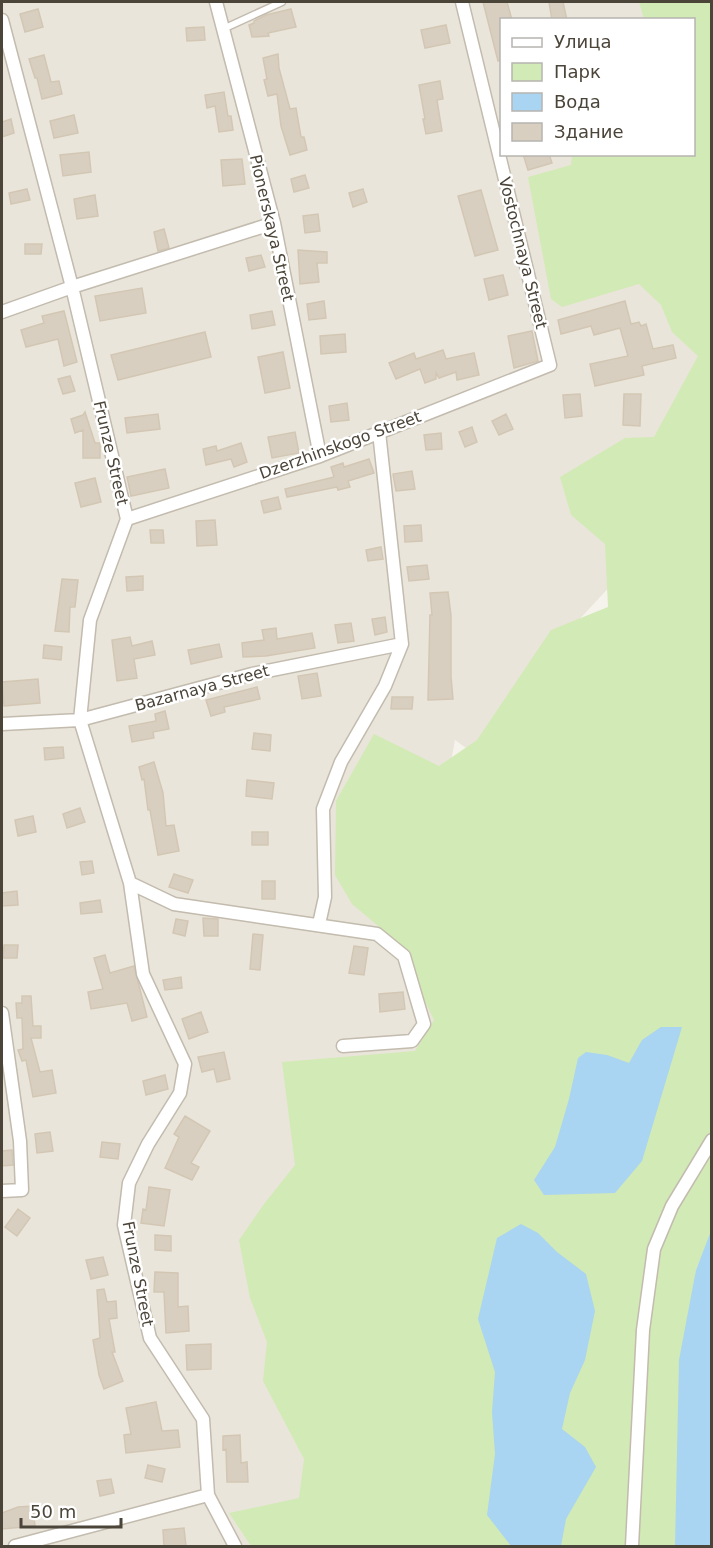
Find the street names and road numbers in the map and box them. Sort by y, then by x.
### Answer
street label: Pionerskaya Street [246,153,298,303]
street label: Vostochnaya Street [495,175,551,331]
street label: Frunze Street [90,399,132,507]
street label: Dzerzhinskogo Street [257,407,423,483]
street label: Bazarnaya Street [133,661,271,715]
street label: Frunze Street [118,1220,158,1328]

